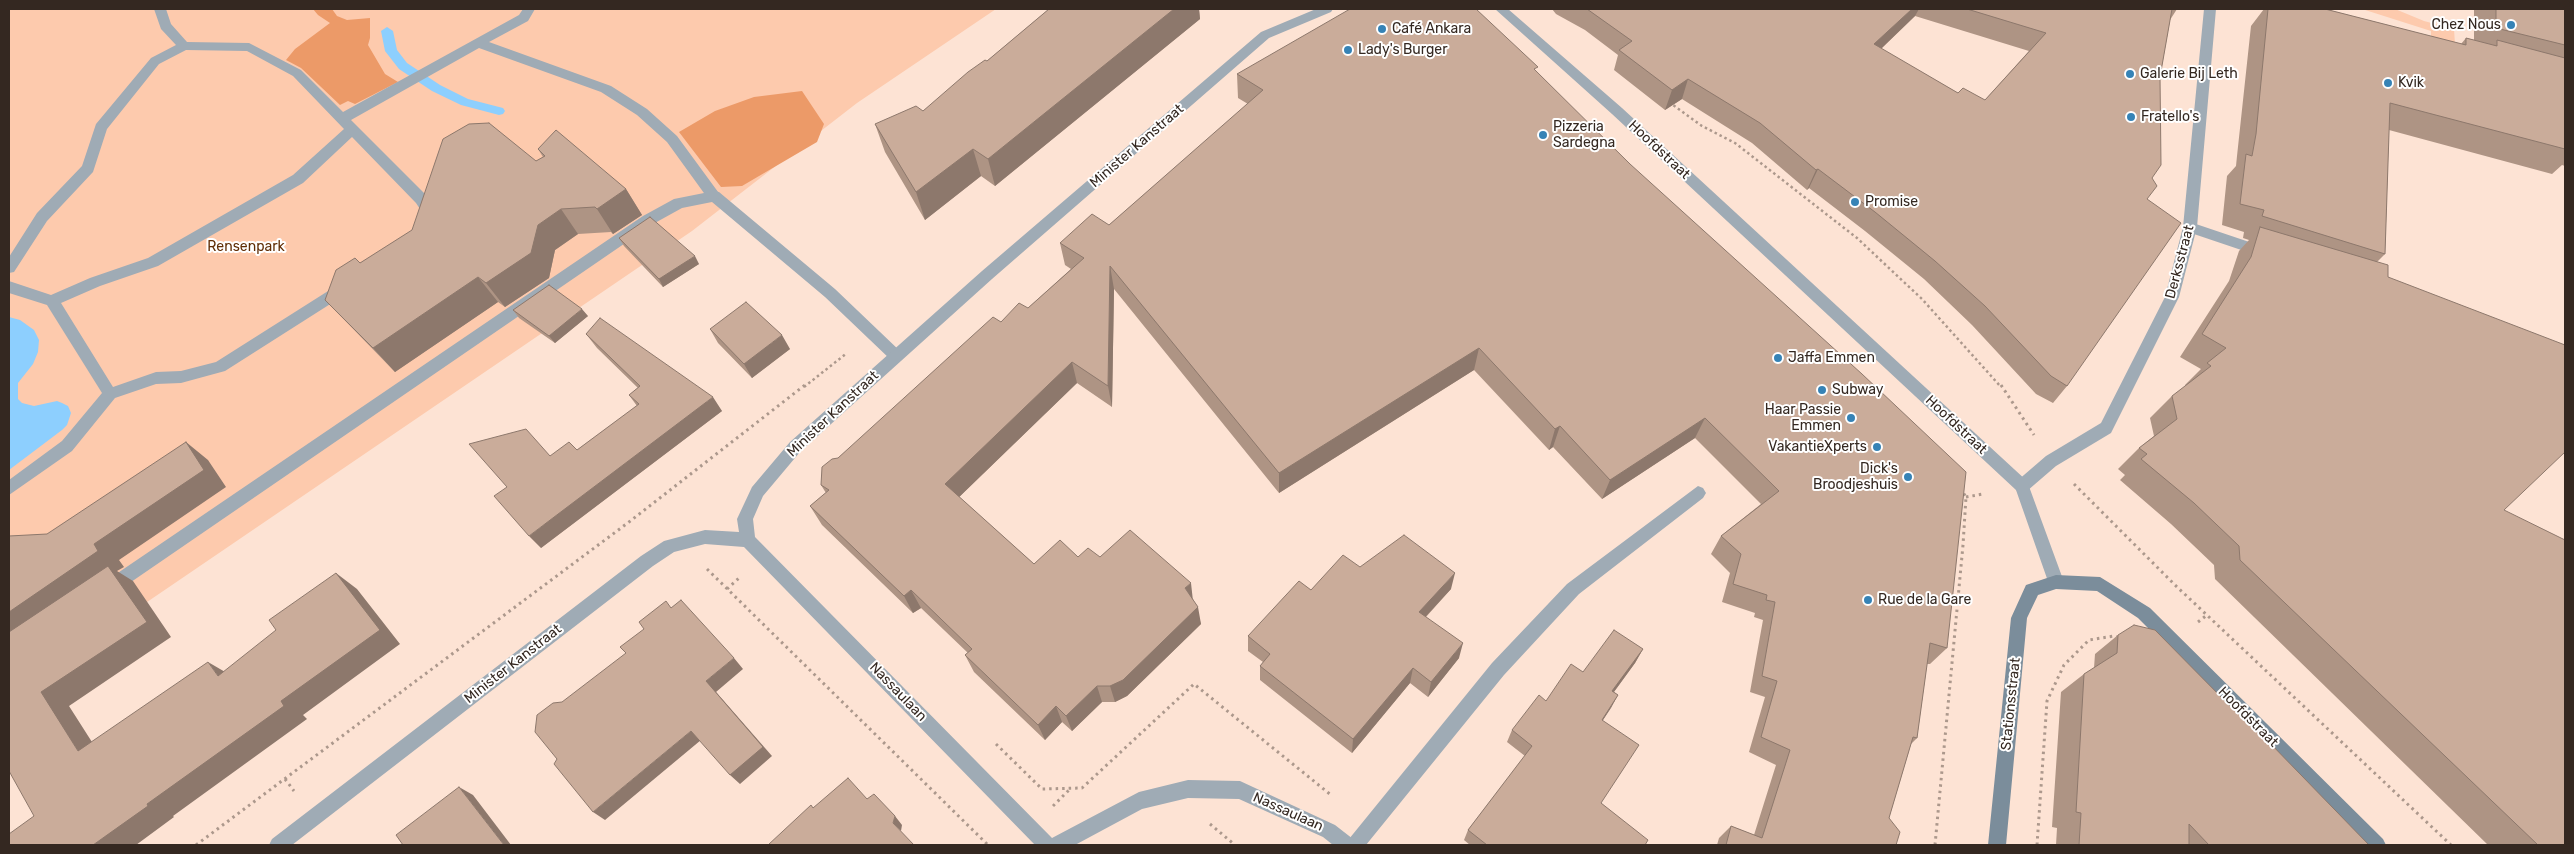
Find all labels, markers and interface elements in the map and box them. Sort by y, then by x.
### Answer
place label: Chez Nous [2431,17,2501,33]
marker: Chez Nous [2505,19,2517,31]
place label: Café Ankara [1392,21,1471,37]
marker: Café Ankara [1376,23,1388,35]
place label: Lady's Burger [1358,42,1447,58]
marker: Lady's Burger [1342,44,1354,56]
place label: Galerie Bij Leth [2140,66,2238,82]
marker: Galerie Bij Leth [2124,68,2136,80]
place label: Kvik [2398,75,2424,91]
marker: Kvik [2382,77,2394,89]
street label: Minister Kanstraat [1087,101,1187,191]
place label: Fratello's [2141,109,2199,125]
marker: Fratello's [2125,111,2137,123]
street label: Hoofdstraat [1625,117,1693,183]
place label: Pizzeria Sardegna [1553,119,1615,152]
marker: Pizzeria Sardegna [1537,129,1549,141]
place label: Promise [1865,194,1918,210]
marker: Promise [1849,196,1861,208]
street label: Derksstraat [2162,223,2198,301]
park label: Rensenpark [207,239,285,255]
place label: Jaffa Emmen [1788,350,1875,366]
marker: Jaffa Emmen [1772,352,1784,364]
street label: Minister Kanstraat [784,367,882,461]
place label: Subway [1832,382,1884,398]
marker: Subway [1816,384,1828,396]
street label: Hoofdstraat [1922,392,1990,458]
place label: Haar Passie Emmen [1765,402,1841,434]
marker: Haar Passie Emmen [1845,412,1857,424]
place label: VakantieXperts [1768,439,1867,455]
marker: VakantieXperts [1871,441,1883,453]
place label: Dick's Broodjeshuis [1813,461,1898,494]
marker: Dick's Broodjeshuis [1902,471,1914,483]
place label: Rue de la Gare [1878,592,1971,608]
marker: Rue de la Gare [1862,594,1874,606]
street label: Minister Kanstraat [461,621,565,707]
street label: Stationsstraat [1998,657,2024,751]
street label: Nassaulaan [866,659,930,725]
street label: Hoofdstraat [2214,683,2282,751]
street label: Nassaulaan [1250,789,1326,835]

